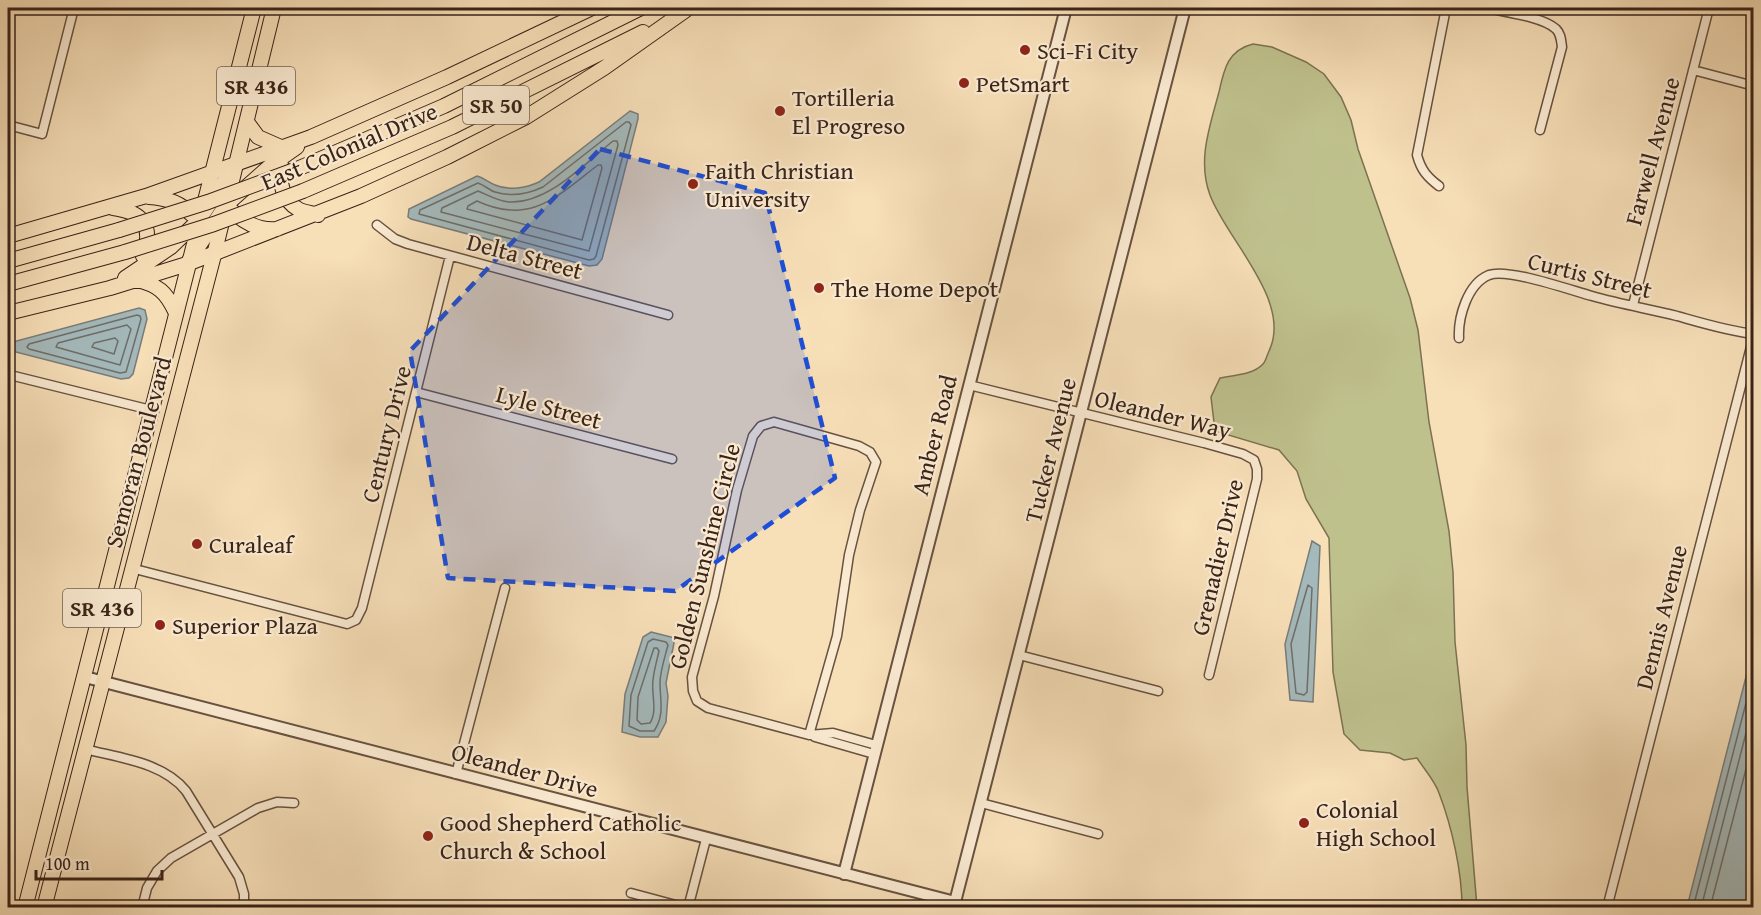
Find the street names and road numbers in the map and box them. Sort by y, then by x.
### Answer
road number: SR 436 [217,67,295,105]
street label: Farwell Avenue [1615,73,1689,229]
road number: SR 50 [463,86,529,124]
street label: East Colonial Drive [255,93,443,199]
street label: Delta Street [463,224,587,288]
street label: Curtis Street [1524,243,1656,307]
street label: Semoran Boulevard [96,352,180,552]
street label: Century Drive [352,362,420,506]
street label: Amber Road [902,371,966,499]
street label: Tucker Avenue [1015,374,1085,526]
street label: Lyle Street [492,376,606,438]
street label: Oleander Way [1091,380,1235,448]
street label: Golden Sunshine Circle [659,439,749,673]
street label: Grenadier Drive [1182,475,1252,639]
street label: Dennis Avenue [1626,541,1696,693]
road number: SR 436 [63,589,141,627]
street label: Oleander Drive [448,734,602,806]

